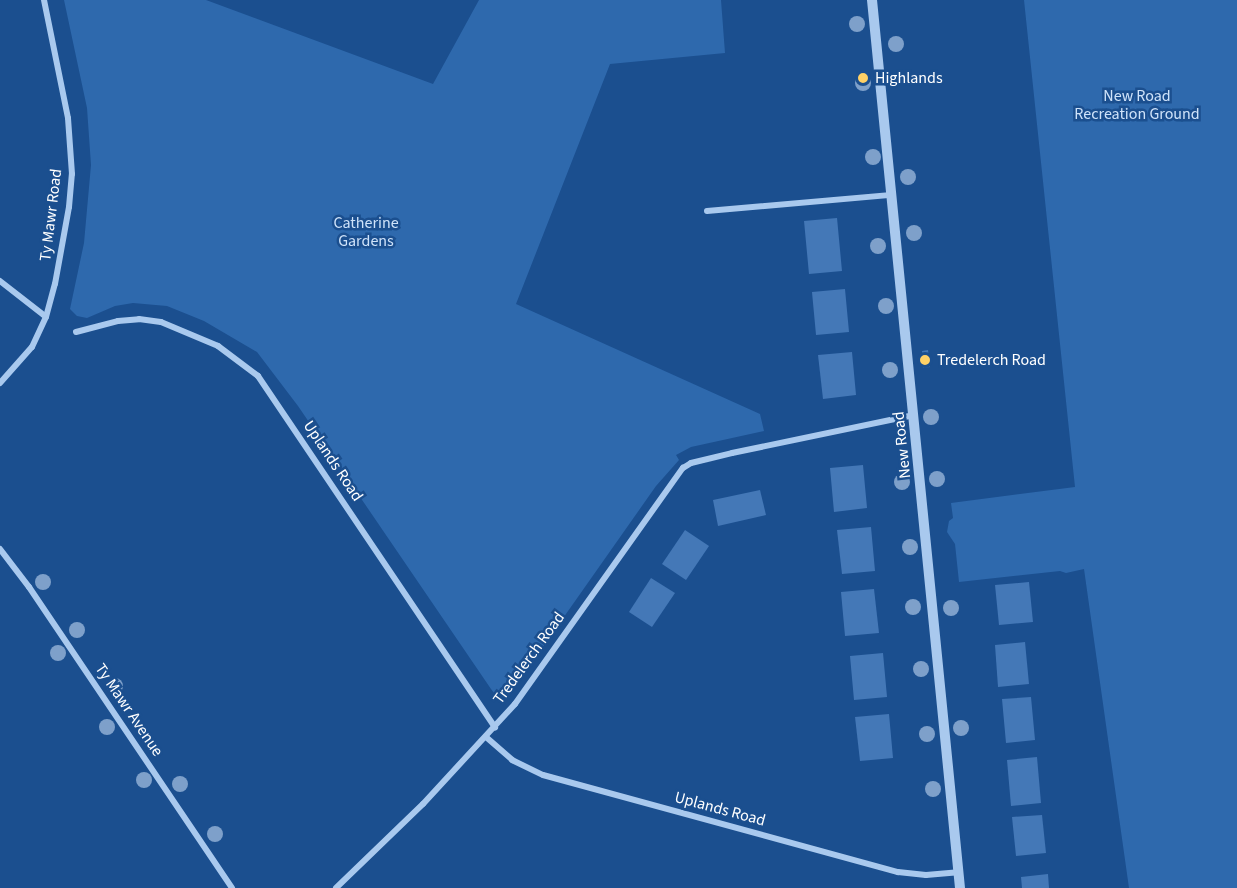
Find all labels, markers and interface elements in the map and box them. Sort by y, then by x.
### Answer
place label: Highlands [875,68,943,88]
marker: Highlands [856,71,870,85]
park label: New Road Recreation Ground [1074,86,1200,124]
street label: Ty Mawr Road [36,168,66,262]
park label: Catherine Gardens [333,213,399,251]
place label: Tredelerch Road [937,350,1046,370]
marker: Tredelerch Road [918,353,932,367]
street label: New Road [889,410,915,480]
street label: Uplands Road [299,417,367,505]
street label: Tredelerch Road [489,608,569,708]
street label: Ty Mawr Avenue [91,660,167,760]
street label: Uplands Road [672,788,768,830]

